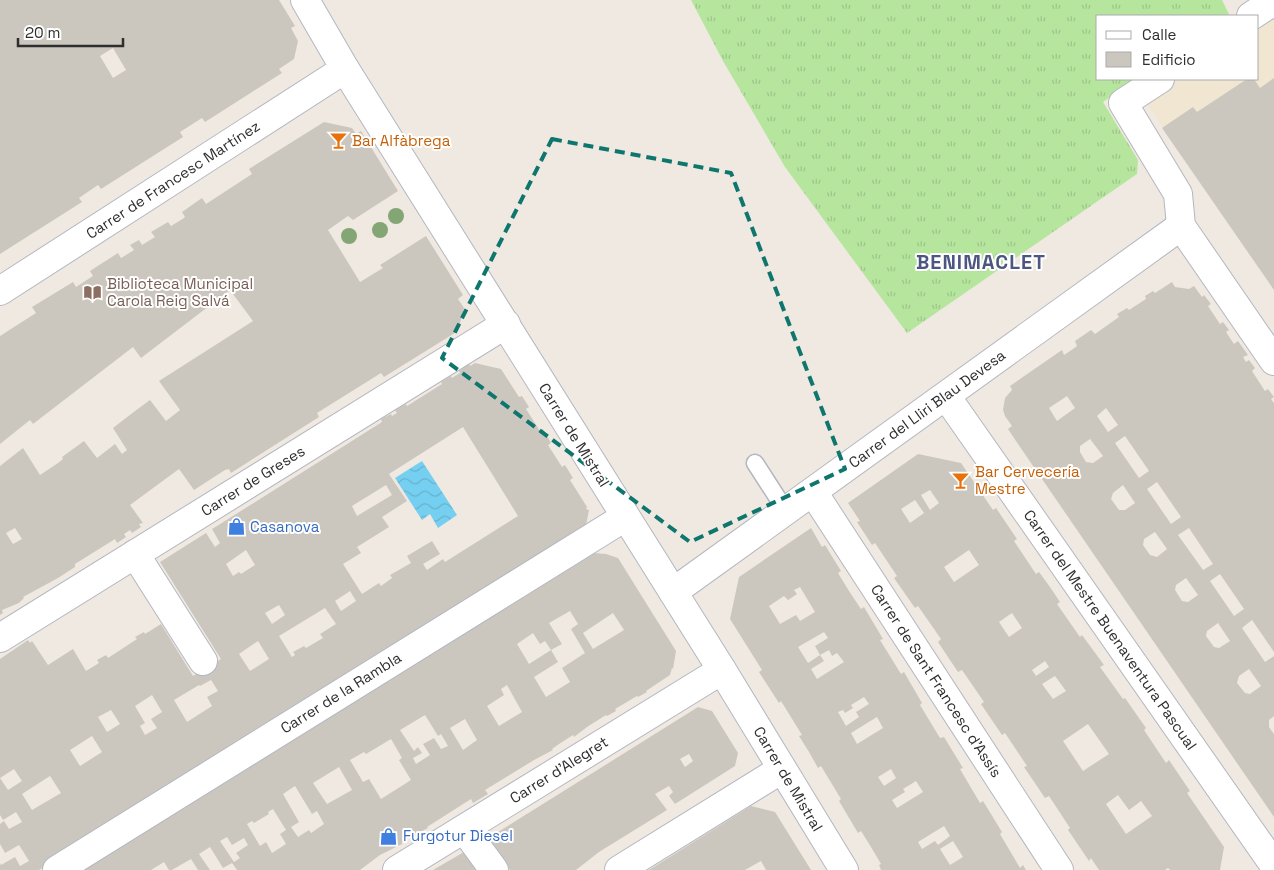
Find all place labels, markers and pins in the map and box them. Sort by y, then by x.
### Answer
bar icon: Bar Alfàbrega [328,131,348,151]
place label: Bar Alfàbrega [352,131,451,150]
place label: Biblioteca Municipal Carola Reig Salvá [107,274,253,310]
library icon: Biblioteca Municipal Carola Reig Salvá [83,283,103,303]
place label: Bar Cervecería Mestre [975,462,1080,498]
bar icon: Bar Cervecería Mestre [951,471,971,491]
shop icon: Casanova [226,517,246,537]
place label: Casanova [250,517,320,536]
shop icon: Furgotur Diesel [379,826,399,846]
place label: Furgotur Diesel [403,826,513,845]

